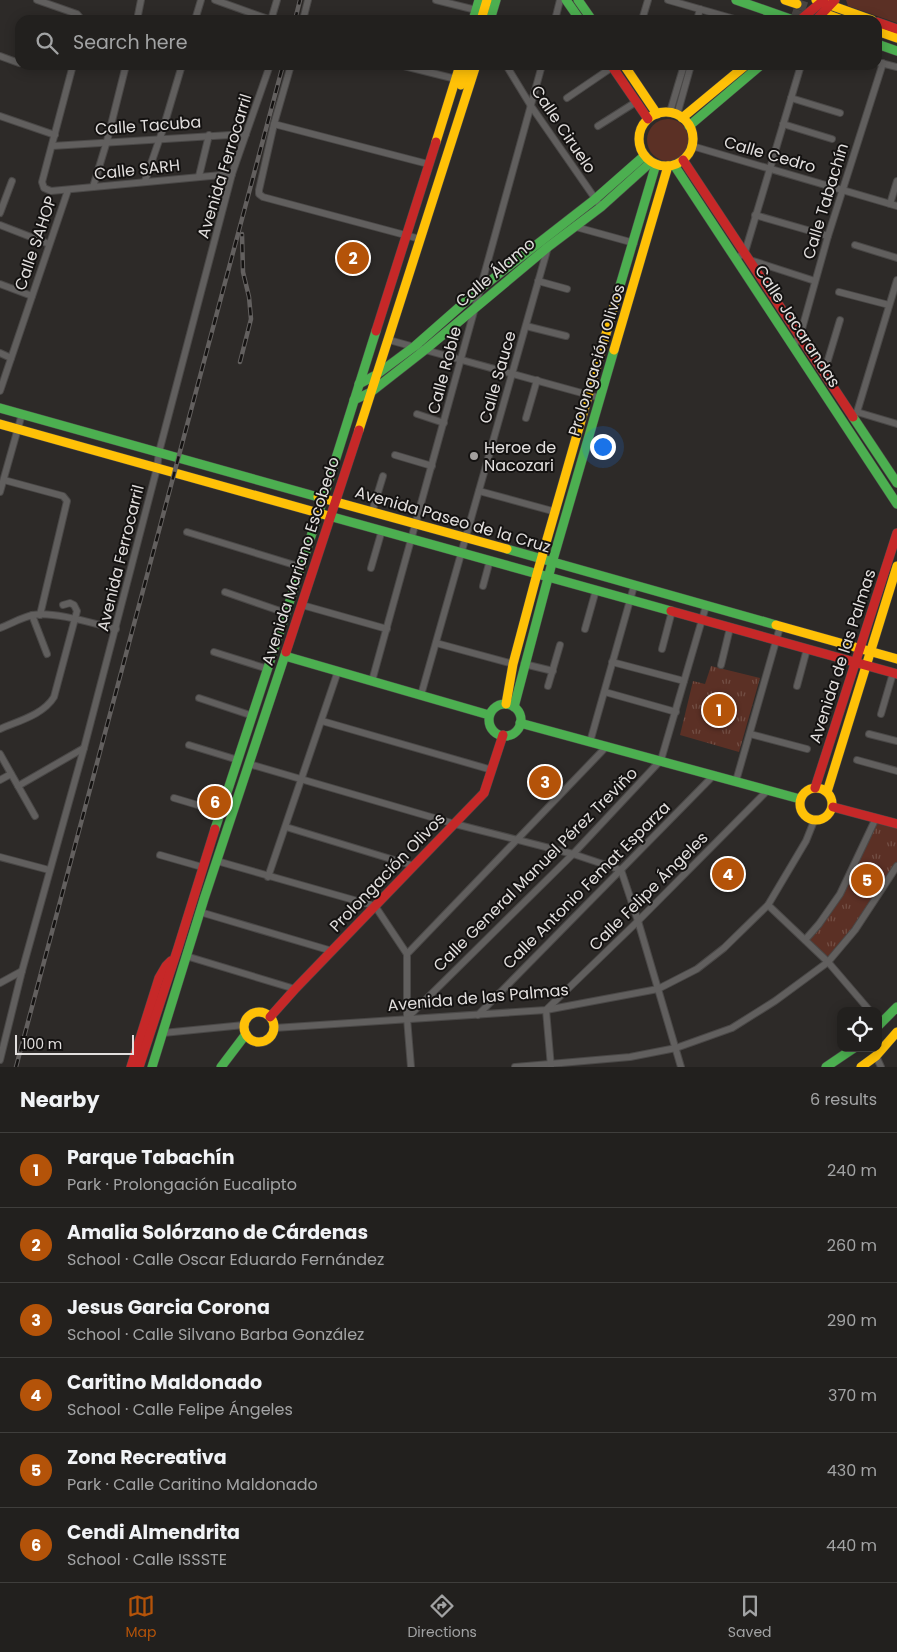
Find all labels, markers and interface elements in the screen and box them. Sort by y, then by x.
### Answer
search box [15,15,882,70]
icon: search [33,29,61,57]
text: Search here [73,29,187,56]
street label: Calle Ciruelo [526,81,602,178]
street label: Avenida Ferrocarril [192,91,257,241]
street label: Calle Tacuba [94,110,202,141]
street label: Calle Cedro [721,130,818,179]
street label: Calle Tabachín [797,140,854,262]
street label: Calle SARH [93,154,181,185]
street label: Calle SAHOP [9,193,62,293]
street label: Calle Álamo [451,232,540,313]
pin: 2 [337,239,369,277]
street label: Calle Jacarandas [749,260,846,392]
street label: Prolongación Olivos [562,281,631,439]
street label: Calle Roble [422,324,467,417]
street label: Calle Sauce [473,328,522,426]
your location [590,434,616,460]
place label: Heroe de Nacozari [484,436,556,477]
marker: Heroe de Nacozari [468,450,480,462]
street label: Avenida Mariano Escobedo [256,454,345,668]
street label: Avenida Paseo de la Cruz [352,481,553,558]
street label: Avenida Ferrocarril [91,482,150,634]
street label: Avenida de las Palmas [803,566,882,746]
pin: 1 [703,691,735,729]
street label: Calle General Manuel Pérez Treviño [428,762,643,977]
pin: 3 [529,763,561,801]
pin: 6 [199,783,231,821]
street label: Calle Antonio Femat Esparza [497,796,675,974]
street label: Prolongación Olivos [324,808,450,937]
street label: Calle Felipe Ángeles [584,827,713,956]
pin: 4 [712,855,744,893]
pin: 5 [851,861,883,899]
street label: Avenida de las Palmas [386,978,570,1017]
map controls [837,1007,882,1052]
button: locate [837,1007,882,1052]
scale bar [15,1032,134,1055]
text: 100 m [22,1034,62,1054]
text: Nearby [20,1085,100,1114]
text: 6 results [810,1088,877,1111]
text: Parque Tabachín [67,1144,234,1171]
text: 1 [33,1159,39,1182]
text: 240 m [827,1159,877,1182]
text: Park · Prolongación Eucalipto [67,1173,297,1196]
text: Amalia Solórzano de Cárdenas [67,1219,368,1246]
text: 2 [31,1234,41,1257]
text: 260 m [827,1234,877,1257]
text: School · Calle Oscar Eduardo Fernández [67,1248,384,1271]
text: Jesus Garcia Corona [67,1294,270,1321]
text: 3 [31,1309,41,1332]
text: 290 m [827,1309,877,1332]
text: School · Calle Silvano Barba González [67,1323,364,1346]
text: Caritino Maldonado [67,1369,262,1396]
text: 4 [31,1384,41,1407]
text: 370 m [828,1384,877,1407]
text: School · Calle Felipe Ángeles [67,1398,293,1421]
text: Zona Recreativa [67,1444,227,1471]
text: 5 [31,1459,41,1482]
text: 430 m [827,1459,877,1482]
text: Park · Calle Caritino Maldonado [67,1473,318,1496]
text: Cendi Almendrita [67,1519,240,1546]
text: 6 [31,1534,41,1557]
text: 440 m [826,1534,877,1557]
text: School · Calle ISSSTE [67,1548,227,1571]
tab: Map [125,1592,156,1643]
tab: Directions [407,1592,477,1643]
tab: Saved [728,1592,772,1643]

